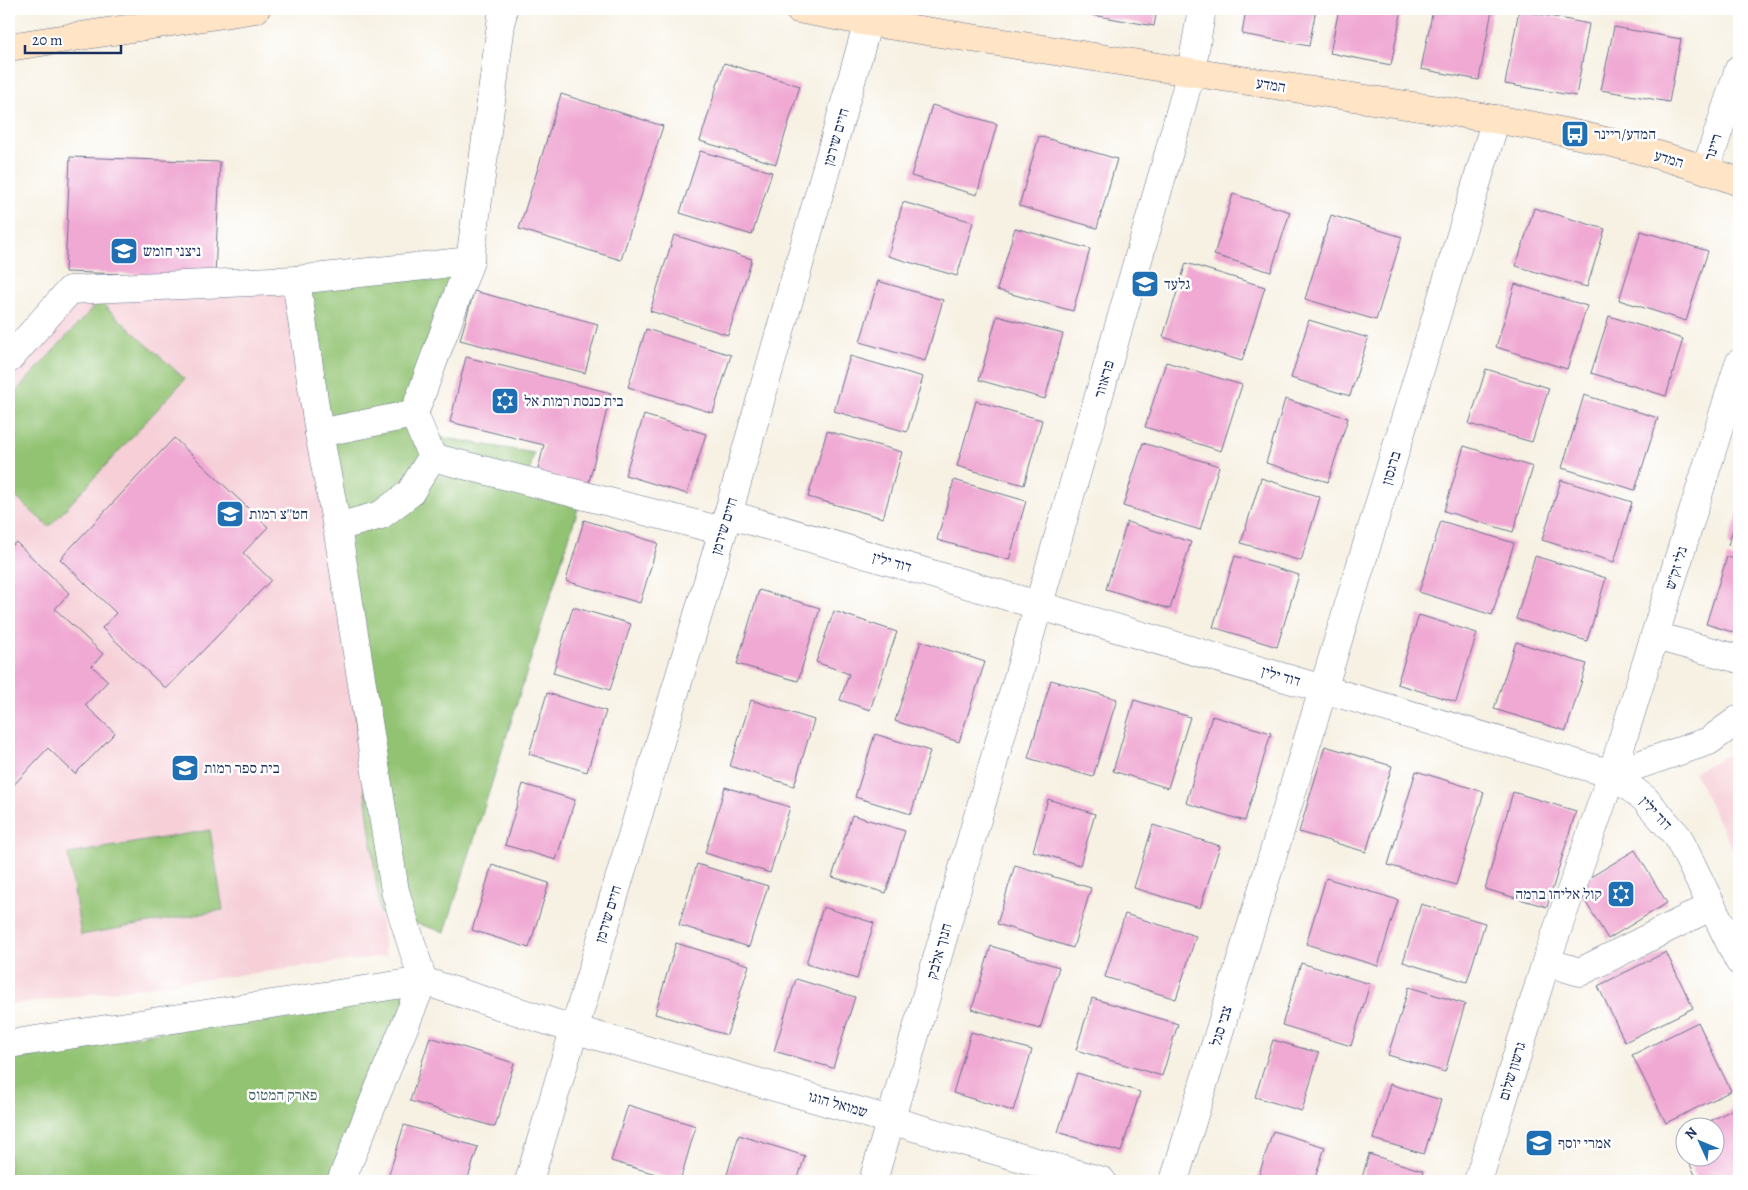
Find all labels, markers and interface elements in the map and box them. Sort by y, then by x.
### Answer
scale bar [25,22,121,54]
text: 20 m [32,30,63,50]
street label: המדע [1255,73,1287,97]
street label: חיים שירמן [818,106,854,168]
bus stop icon: המדע/ריינר [1560,119,1590,149]
place label: המדע/ריינר [1594,124,1656,144]
street label: ריינר [1699,131,1727,163]
street label: המדע [1652,145,1686,173]
school or university icon: ניצני חומש [109,236,139,266]
place label: ניצני חומש [143,241,201,261]
school or university icon: גלעד [1130,269,1160,299]
place label: גלעד [1164,274,1190,294]
street label: פראוור [1089,358,1119,400]
synagogue icon: בית כנסת רמות אל [490,386,520,416]
place label: בית כנסת רמות אל [524,391,624,411]
street label: ברגסון [1376,449,1406,487]
street label: חיים שירמן [706,495,742,557]
school or university icon: חט''צ רמות [215,499,245,529]
place label: חט''צ רמות [249,504,308,524]
street label: נלי זק"ש [1660,544,1692,592]
street label: דוד ילין [870,547,914,577]
street label: דוד ילין [1259,661,1303,691]
school or university icon: בית ספר רמות [170,753,200,783]
place label: בית ספר רמות [204,758,280,778]
street label: דוד ילין [1635,792,1677,834]
synagogue icon: קול אליהו ברמה [1606,879,1636,909]
street label: חיים שירמן [590,883,626,945]
place label: קול אליהו ברמה [1515,884,1602,904]
street label: חנוך אלבק [921,921,957,981]
street label: צבי סגל [1205,1003,1237,1049]
street label: גרשון שלום [1494,1039,1530,1103]
park label: פארק המטוס [249,1085,317,1105]
street label: שמואל הוגו [806,1086,870,1122]
north arrow [1676,1118,1726,1168]
text: N [1681,1123,1701,1144]
school or university icon: אמרי יוסף [1524,1128,1554,1158]
place label: אמרי יוסף [1558,1133,1611,1153]

